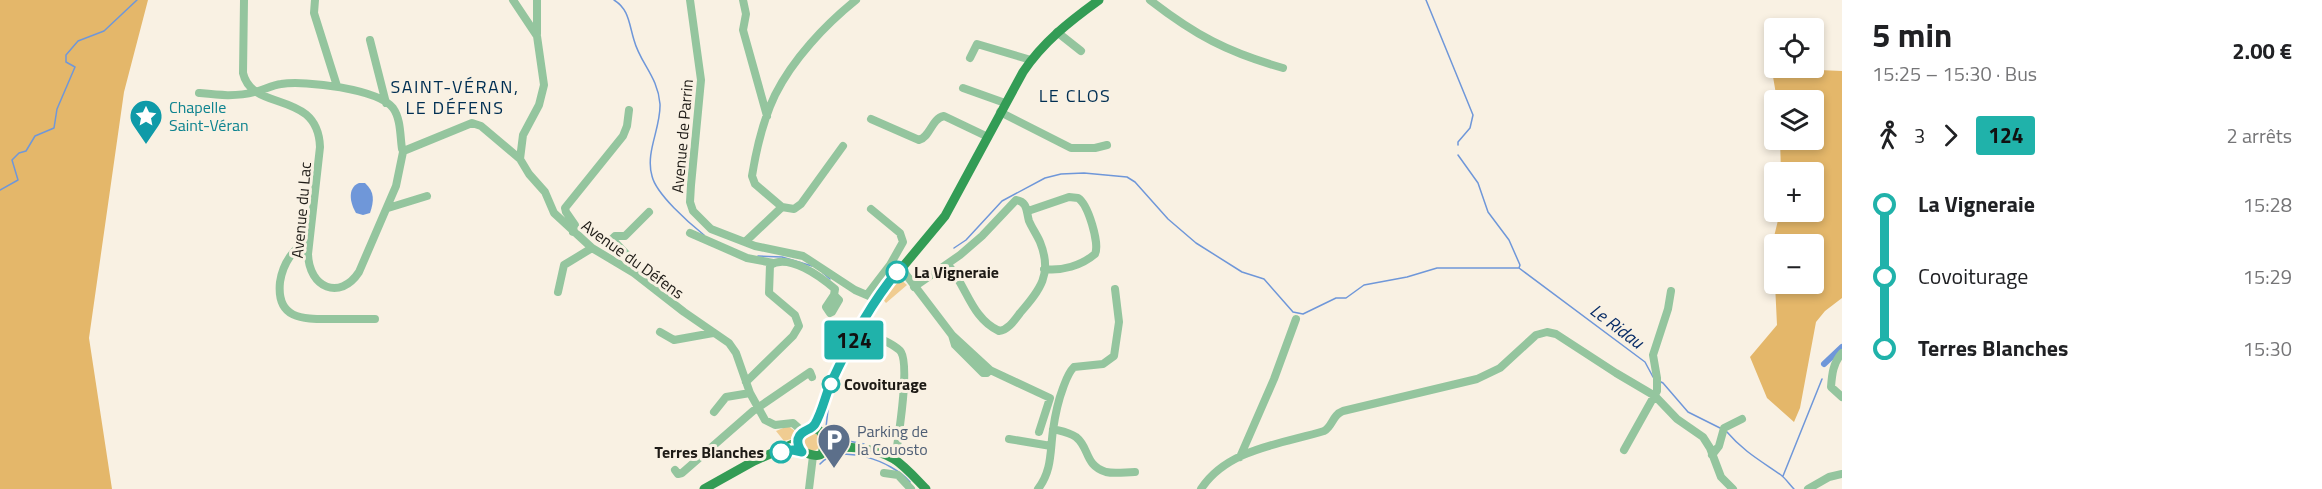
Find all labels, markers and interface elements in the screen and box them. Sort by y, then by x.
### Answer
text: 5 min [1872,10,1952,60]
map controls [1764,18,1824,294]
button: locate [1764,18,1824,78]
text: 2.00 € [2232,34,2292,68]
text: 15:25 – 15:30 · Bus [1872,58,2037,89]
district label: SAINT-VÉRAN, LE DÉFENS [391,73,519,121]
street label: Avenue de Parrin [665,78,699,194]
district label: LE CLOS [1039,82,1111,109]
button: layers [1764,90,1824,150]
place label: Chapelle Saint-Véran [169,95,249,137]
place icon: Chapelle Saint-Véran [128,98,164,145]
icon: walk [1872,119,1905,152]
icon: forward [1934,119,1967,152]
text: 124 [1988,119,2023,151]
text: 3 [1914,120,1925,151]
text: 2 arrêts [2226,120,2292,151]
street label: Avenue du Lac [285,161,317,259]
button: + [1764,162,1824,222]
text: La Vigneraie [1918,187,2035,221]
text: 15:28 [2243,189,2292,220]
street label: Avenue du Défens [577,214,689,304]
button: − [1764,234,1824,294]
text: Covoiturage [1918,259,2028,293]
place label: La Vigneraie [914,260,999,284]
marker: La Vigneraie [886,261,908,283]
text: 15:29 [2243,261,2292,292]
water label: Le Ridau [1585,297,1650,356]
line badge: 124 [820,320,888,360]
text: 124 [836,324,872,356]
text: Terres Blanches [1918,331,2068,365]
text: 15:30 [2243,333,2292,364]
place label: Covoiturage [844,372,927,396]
marker: Covoiturage [822,375,840,393]
place label: Parking de la Couosto [857,419,928,461]
parking icon: Parking de la Couosto [816,422,852,469]
place label: Terres Blanches [655,440,764,464]
marker: Terres Blanches [770,441,792,463]

